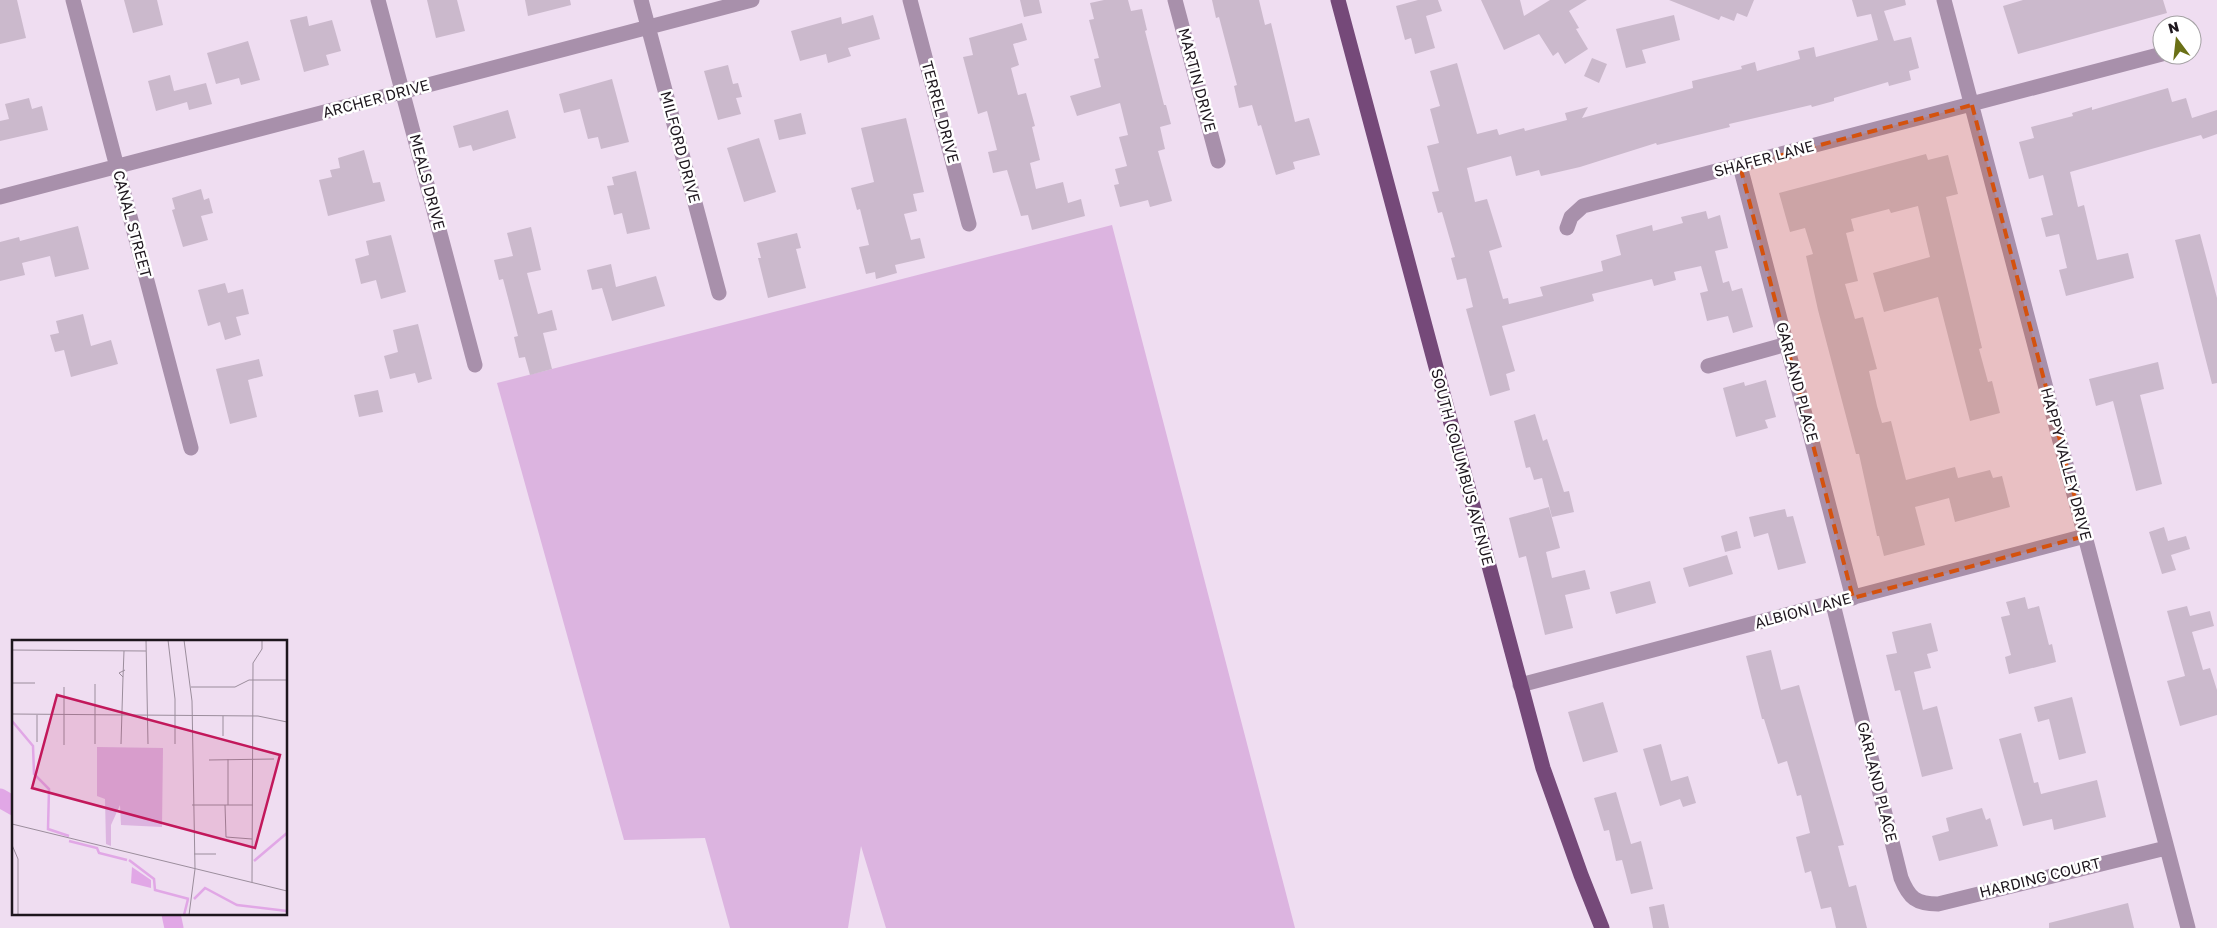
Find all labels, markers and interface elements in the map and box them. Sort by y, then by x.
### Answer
north arrow [2152,15,2202,65]
text: N [2166,17,2181,37]
street label: MARTIN DRIVE [1175,26,1220,134]
street label: TERREL DRIVE [919,59,963,165]
street label: ARCHER DRIVE [320,75,431,121]
street label: MILFORD DRIVE [657,89,705,205]
street label: MEALS DRIVE [407,132,449,232]
street label: SHAFER LANE [1712,136,1816,180]
street label: CANAL STREET [110,168,156,279]
street label: GARLAND PLACE [1773,320,1823,444]
street label: SOUTH COLUMBUS AVENUE [1428,366,1498,567]
street label: HAPPY VALLEY DRIVE [2038,385,2096,542]
street label: ALBION LANE [1752,589,1853,632]
inset map [12,640,288,916]
street label: GARLAND PLACE [1854,720,1902,844]
street label: HARDING COURT [1977,853,2102,901]

